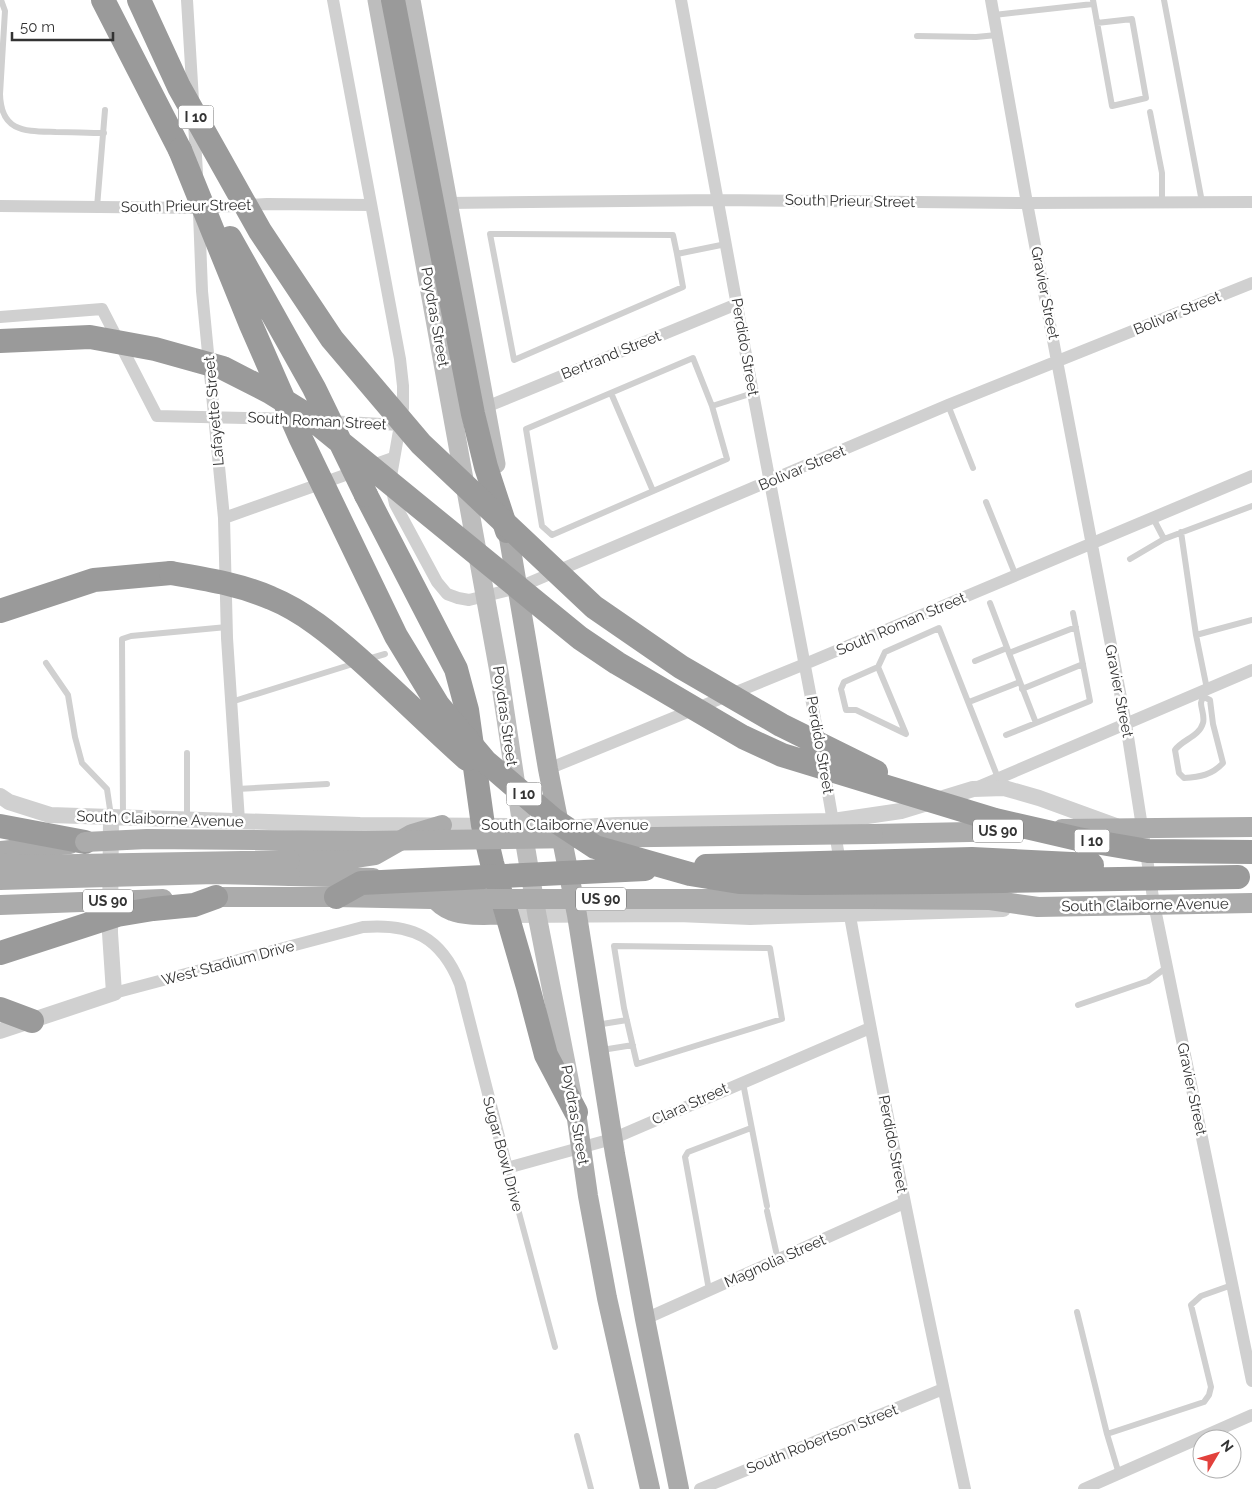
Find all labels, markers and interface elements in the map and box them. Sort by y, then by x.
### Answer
scale bar [12,10,114,42]
text: 50 m [20,18,55,36]
road number: I 10 [178,105,214,128]
street label: South Prieur Street [785,191,915,211]
street label: South Prieur Street [121,196,251,216]
street label: Gravier Street [1027,245,1063,341]
street label: Poydras Street [417,266,453,368]
street label: Bolivar Street [1131,287,1223,339]
street label: Perdido Street [728,297,762,397]
street label: Bertrand Street [558,327,664,383]
street label: Lafayette Street [200,355,228,467]
street label: South Roman Street [247,408,387,434]
street label: Bolivar Street [756,442,848,494]
street label: South Roman Street [833,589,969,659]
street label: Gravier Street [1101,643,1137,739]
street label: Poydras Street [489,665,521,767]
street label: Perdido Street [803,695,837,795]
road number: I 10 [506,782,542,806]
street label: South Claiborne Avenue [76,807,244,831]
street label: South Claiborne Avenue [481,816,649,834]
road number: US 90 [973,819,1023,842]
road number: I 10 [1074,829,1110,852]
road number: US 90 [576,888,626,911]
road number: US 90 [83,889,133,912]
street label: South Claiborne Avenue [1061,895,1229,915]
street label: West Stadium Drive [160,937,297,989]
street label: Gravier Street [1173,1041,1211,1137]
street label: Poydras Street [557,1064,593,1166]
street label: Clara Street [649,1079,731,1129]
street label: Perdido Street [875,1094,911,1194]
street label: Sugar Bowl Drive [479,1095,527,1214]
street label: Magnolia Street [721,1231,829,1291]
street label: South Robertson Street [744,1400,900,1478]
north arrow [1192,1429,1242,1479]
text: N [1218,1437,1237,1455]

